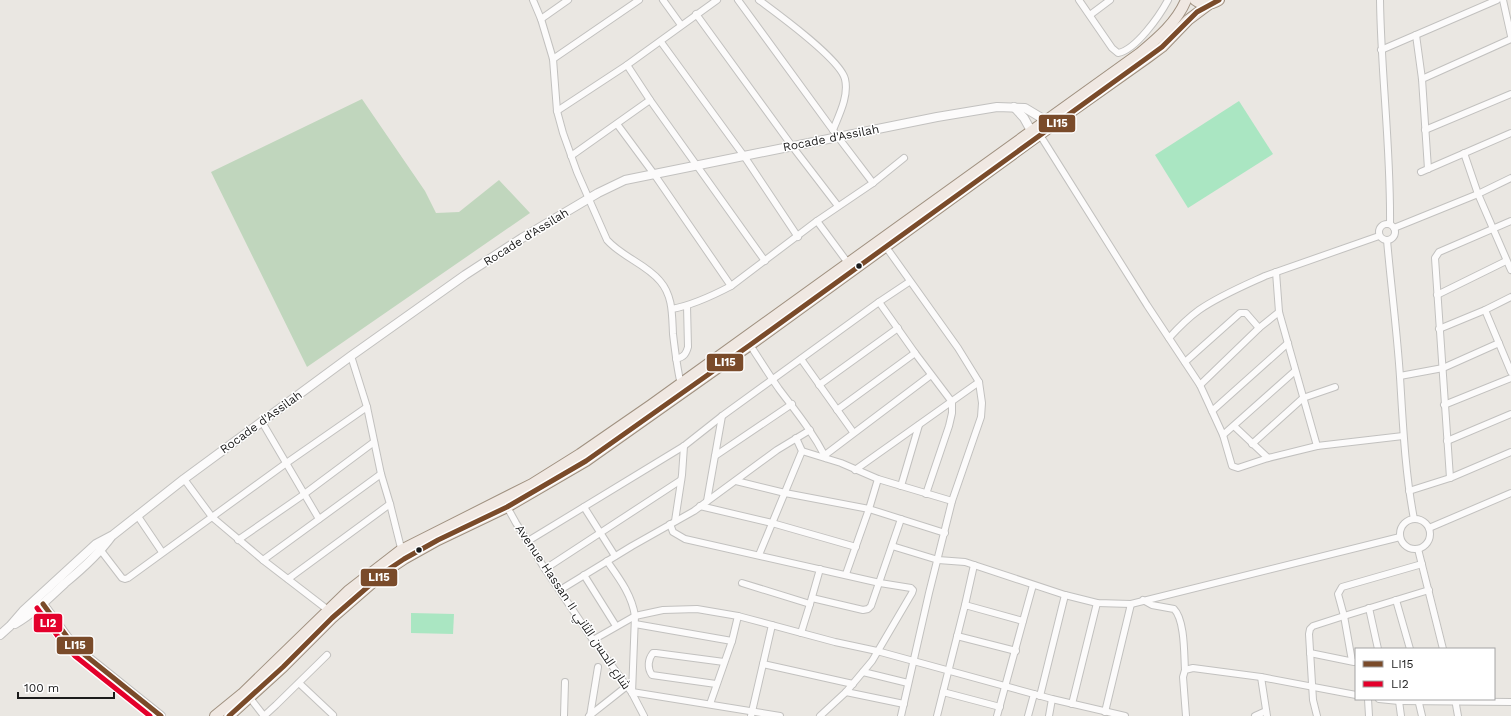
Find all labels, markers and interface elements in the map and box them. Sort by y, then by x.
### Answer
line badge: LI15 [1038,114,1076,133]
text: LI15 [1046,117,1068,130]
street label: Rocade d'Assilah [782,122,880,154]
street label: Rocade d'Assilah [481,205,571,269]
unlabelled marker [854,261,864,271]
line badge: LI15 [706,353,744,372]
text: LI15 [714,356,736,369]
street label: Rocade d'Assilah [217,388,305,456]
street label: Avenue Hassan II شارع الحسن الثاني [510,522,633,694]
unlabelled marker [414,545,424,555]
line badge: LI15 [360,568,398,587]
text: LI15 [368,571,390,584]
line badge: LI2 [33,613,63,633]
text: LI2 [40,617,57,630]
line badge: LI15 [56,636,94,655]
text: LI15 [64,639,86,652]
legend [1355,648,1495,700]
text: LI15 [1391,657,1413,671]
scale bar [18,674,114,700]
text: LI2 [1391,677,1409,691]
text: 100 m [24,681,59,695]

